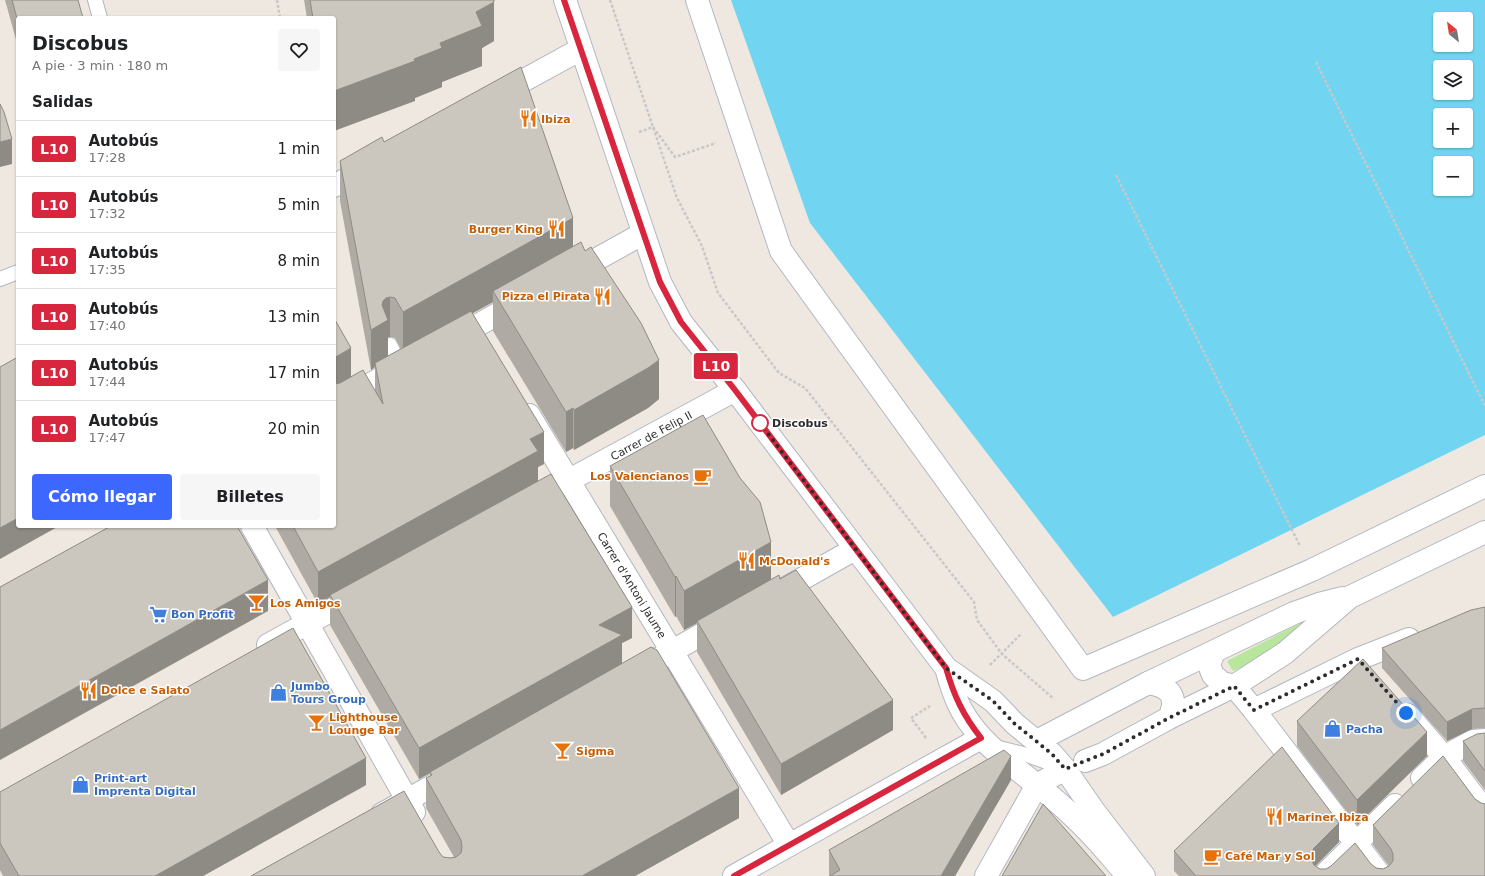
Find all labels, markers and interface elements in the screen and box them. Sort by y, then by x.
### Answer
north arrow [1433,12,1473,52]
map controls [1433,12,1473,196]
button: heart [278,29,320,71]
text: Discobus [32,32,128,54]
text: A pie · 3 min · 180 m [32,58,168,73]
button: layers [1433,60,1473,100]
text: Salidas [32,93,93,111]
button: + [1433,108,1473,148]
restaurant icon: Ibiza [518,109,538,129]
place label: Ibiza [541,113,571,126]
text: Autobús [88,132,159,150]
text: 1 min [277,140,320,158]
text: L10 [40,141,68,157]
text: 17:28 [88,150,126,165]
button: − [1433,156,1473,196]
text: Autobús [88,188,159,206]
text: 5 min [277,196,320,214]
text: L10 [40,197,68,213]
text: 17:32 [88,206,126,221]
restaurant icon: Burger King [546,219,566,239]
place label: Burger King [469,223,543,236]
text: Autobús [88,244,159,262]
text: 8 min [277,252,320,270]
text: L10 [40,253,68,269]
text: 17:35 [88,262,126,277]
restaurant icon: Pizza el Pirata [593,286,613,306]
place label: Pizza el Pirata [502,290,590,303]
text: Autobús [88,300,159,318]
text: 13 min [268,308,320,326]
text: L10 [40,309,68,325]
text: 17:40 [88,318,126,333]
line badge: L10 [693,353,739,379]
text: Autobús [88,356,159,374]
text: L10 [702,358,730,374]
text: 17 min [268,364,320,382]
text: L10 [40,365,68,381]
text: 17:44 [88,374,126,389]
street label: Carrer de Felip II [608,408,694,463]
text: Autobús [88,412,159,430]
marker: Discobus [751,414,769,432]
place label: Discobus [772,417,828,430]
text: 20 min [268,420,320,438]
text: L10 [40,421,68,437]
text: 17:47 [88,430,126,445]
cafe icon: Los Valencianos [692,466,712,486]
place label: Los Valencianos [590,470,689,483]
button: Cómo llegar [32,474,172,520]
button: Billetes [180,474,320,520]
street label: Carrer d'Antoni Jaume [595,530,669,641]
restaurant icon: McDonald's [736,551,756,571]
place label: McDonald's [759,555,830,568]
bar icon: Los Amigos [247,593,267,613]
place label: Los Amigos [270,597,341,610]
supermarket icon: Bon Profit [148,604,168,624]
place label: Bon Profit [171,608,233,621]
restaurant icon: Dolce e Salato [78,680,98,700]
place label: Jumbo Tours Group [290,680,366,706]
shop icon: Jumbo Tours Group [268,682,288,702]
place label: Dolce e Salato [101,684,190,697]
your location [1396,703,1416,723]
place label: Lighthouse Lounge Bar [329,711,400,737]
bar icon: Lighthouse Lounge Bar [306,713,326,733]
shop icon: Pacha [1323,719,1343,739]
place label: Pacha [1346,723,1383,736]
bar icon: Sigma [553,741,573,761]
place label: Sigma [576,745,614,758]
place label: Print-art Imprenta Digital [94,772,196,798]
shop icon: Print-art Imprenta Digital [71,774,91,794]
restaurant icon: Mariner Ibiza [1264,807,1284,827]
place label: Mariner Ibiza [1287,811,1369,824]
cafe icon: Café Mar y Sol [1202,846,1222,866]
place label: Café Mar y Sol [1225,850,1314,863]

